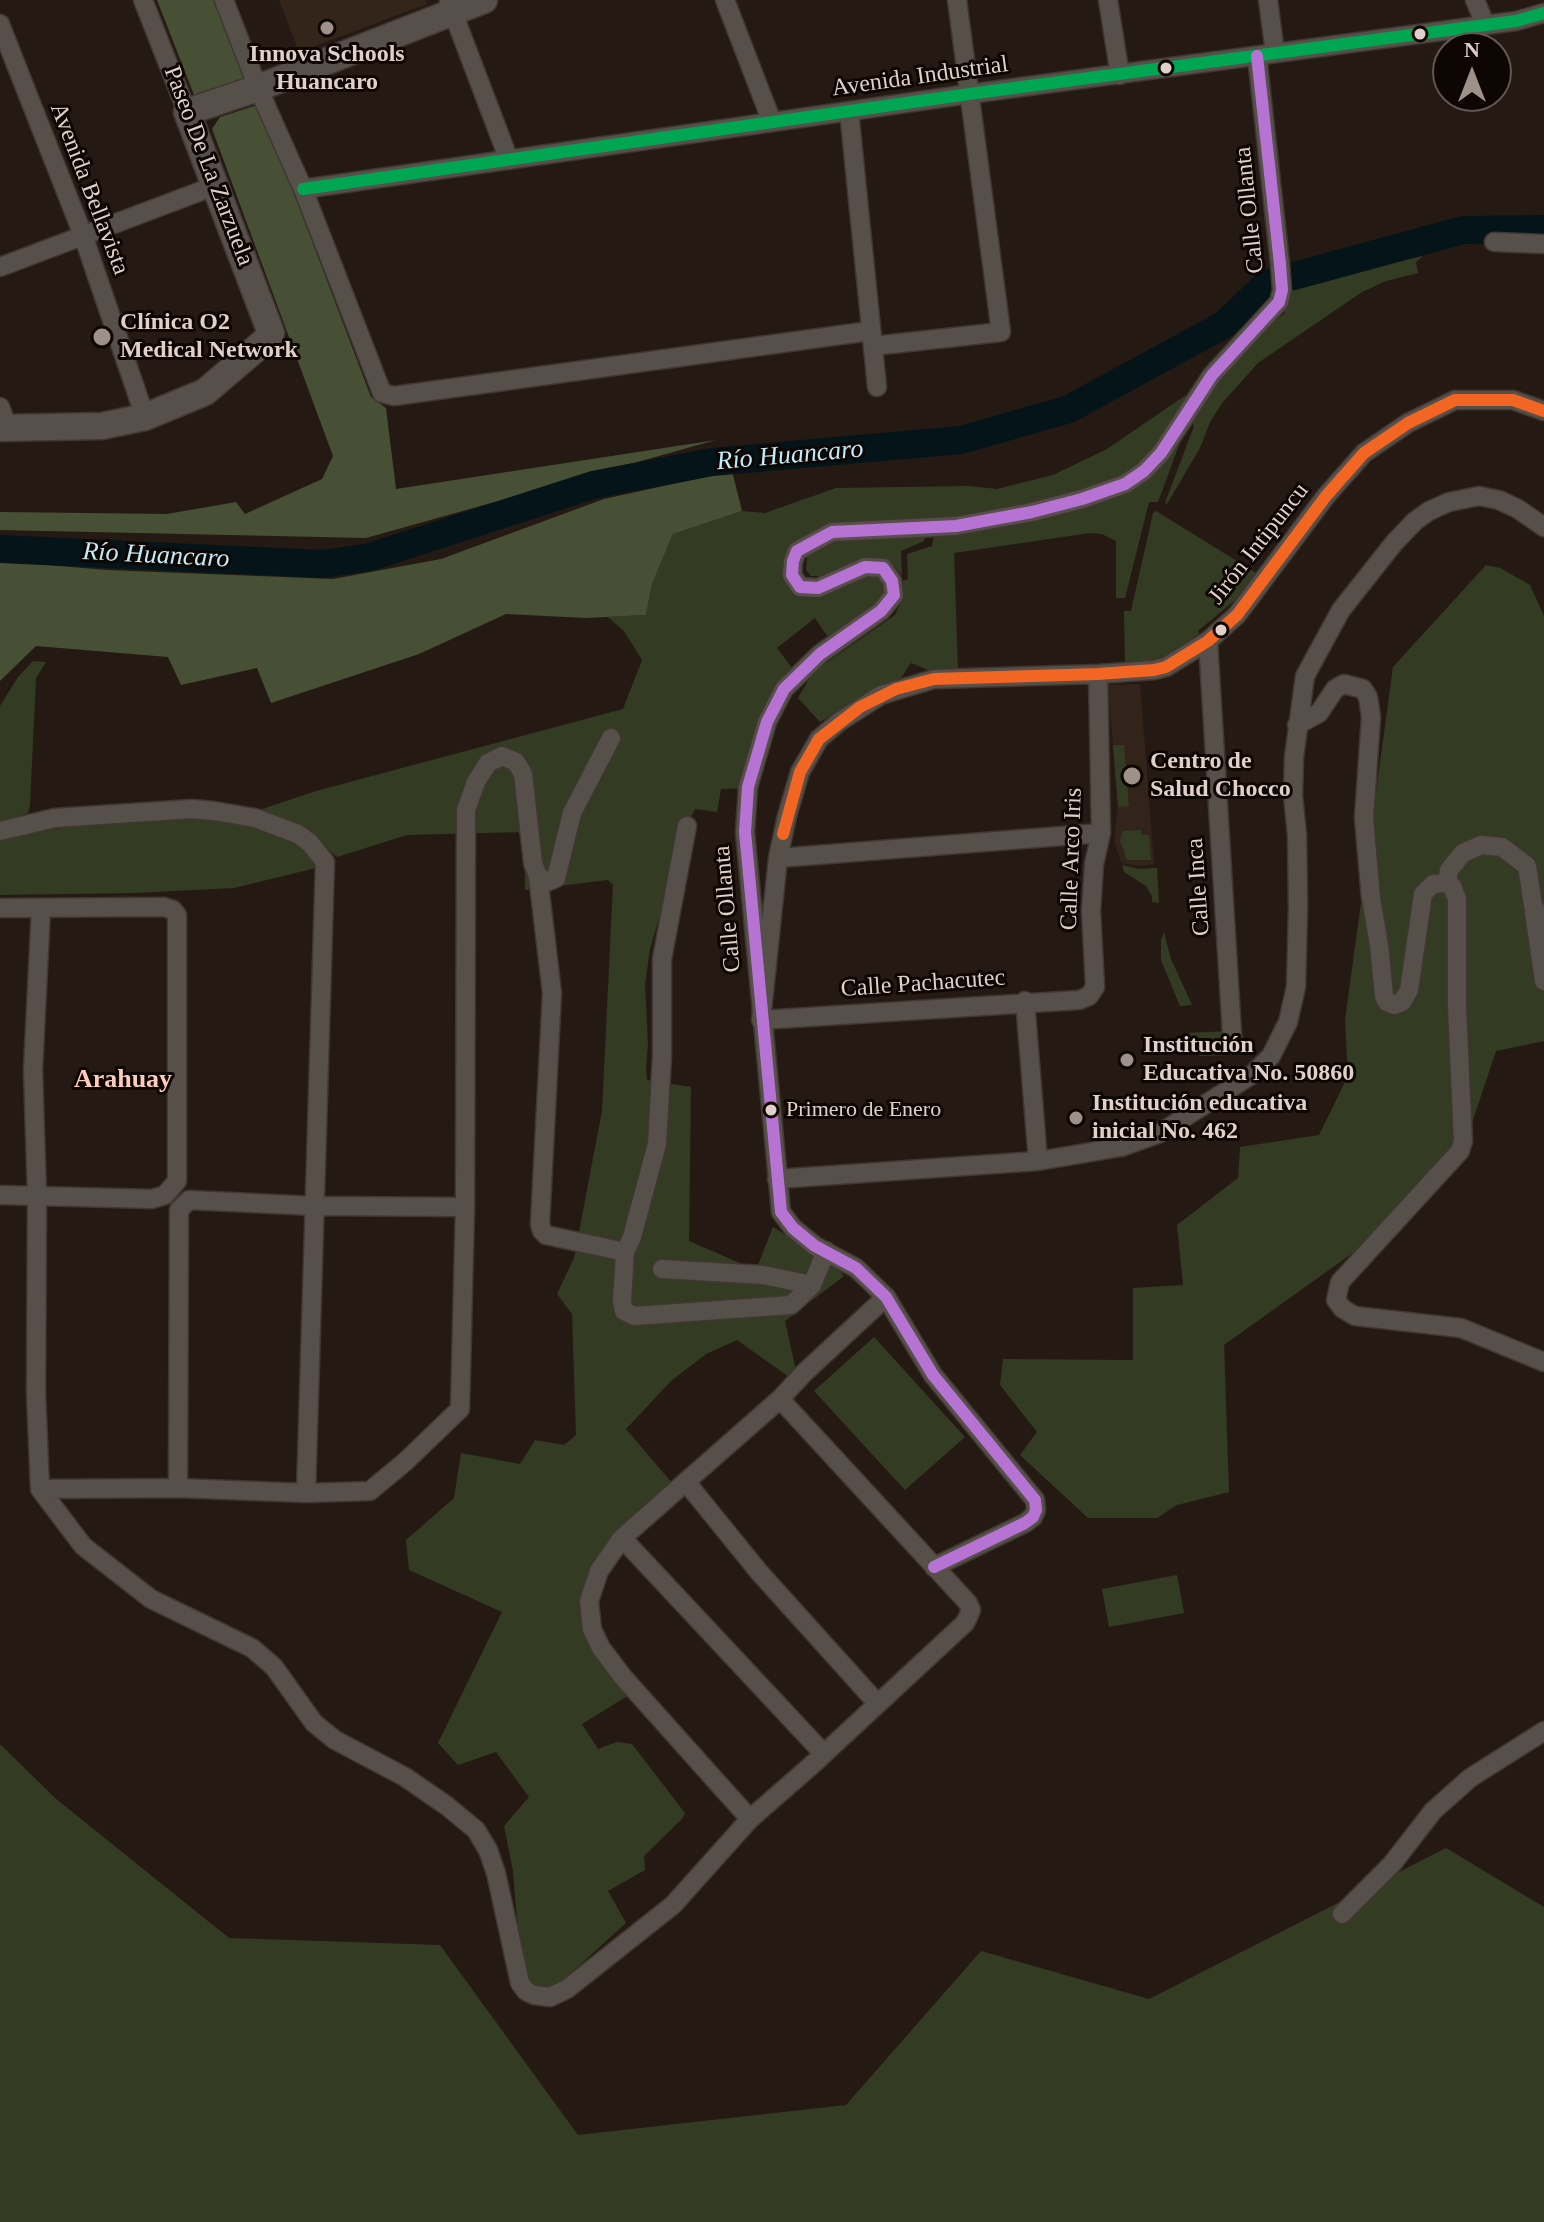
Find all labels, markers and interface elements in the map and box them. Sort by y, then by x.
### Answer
marker: Innova Schools Huancaro [318,19,336,37]
unlabelled marker [1412,26,1428,42]
north arrow [1432,32,1512,112]
text: N [1464,37,1480,62]
place label: Innova Schools Huancaro [249,41,405,97]
street label: Avenida Industrial [830,50,1010,104]
unlabelled marker [1158,60,1174,76]
street label: Paseo De La Zarzuela [157,62,259,270]
street label: Avenida Bellavista [43,99,135,279]
street label: Calle Ollanta [1229,145,1271,275]
place label: Clínica O2 Medical Network [120,309,298,365]
marker: Clínica O2 Medical Network [91,326,113,348]
water label: Río Huancaro [715,434,865,478]
street label: Jirón Intipuncu [1203,478,1315,610]
water label: Río Huancaro [82,537,230,575]
unlabelled marker [1213,622,1229,638]
place label: Centro de Salud Chocco [1150,748,1291,804]
marker: Centro de Salud Chocco [1121,765,1143,787]
street label: Calle Arco Iris [1055,787,1089,931]
street label: Calle Inca [1181,837,1217,937]
street label: Calle Ollanta [708,844,748,974]
street label: Calle Pachacutec [840,964,1006,1004]
place label: Institución Educativa No. 50860 [1143,1032,1354,1088]
marker: Institución Educativa No. 50860 [1118,1051,1136,1069]
district label: Arahuay [74,1064,172,1096]
place label: Institución educativa inicial No. 462 [1092,1090,1307,1146]
place label: Primero de Enero [786,1097,941,1123]
marker: Primero de Enero [763,1102,779,1118]
marker: Institución educativa inicial No. 462 [1067,1109,1085,1127]

